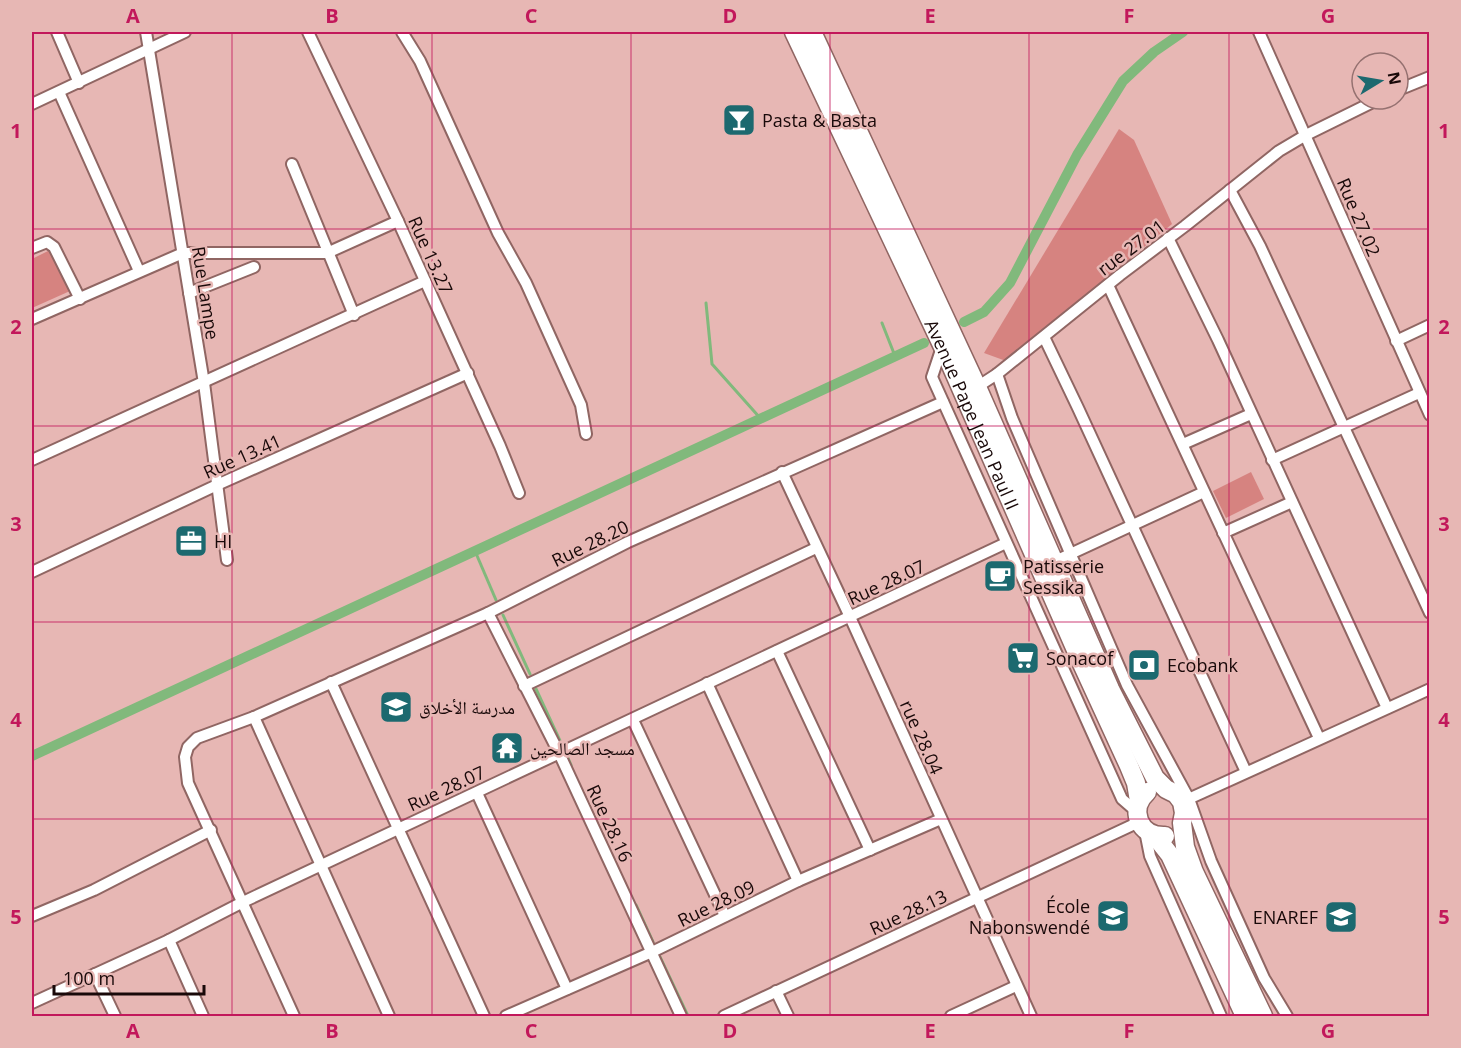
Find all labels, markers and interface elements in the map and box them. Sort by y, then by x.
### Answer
text: A [126,2,140,29]
text: B [325,2,339,29]
text: C [525,2,538,29]
text: D [723,2,737,29]
text: E [924,2,936,29]
text: F [1124,2,1134,29]
text: G [1321,2,1335,29]
north arrow [1350,51,1410,111]
text: N [1383,70,1407,87]
bar icon: Pasta & Basta [721,102,757,138]
place label: Pasta & Basta [762,108,877,132]
text: 1 [10,117,22,144]
text: 1 [1438,117,1450,144]
street label: Rue 27.02 [1332,174,1386,260]
street label: Rue 13.27 [403,212,459,298]
street label: rue 27.01 [1092,214,1170,280]
street label: Rue Lampe [187,245,225,341]
text: 2 [10,313,22,340]
text: 2 [1438,313,1450,340]
street label: Avenue Pape Jean Paul II [920,315,1025,513]
street label: Rue 13.41 [199,428,285,484]
text: 3 [10,510,22,537]
text: 3 [1438,510,1450,537]
street label: Rue 28.20 [548,514,632,572]
office icon: HI [173,523,209,559]
place label: HI [214,529,232,553]
street label: Rue 28.07 [843,554,929,610]
place label: Patisserie Sessika [1023,554,1104,599]
cafe icon: Patisserie Sessika [982,558,1018,594]
supermarket icon: Sonacof [1005,640,1041,676]
place label: Sonacof [1046,646,1114,670]
bank icon: Ecobank [1126,647,1162,683]
place label: Ecobank [1167,653,1239,677]
school or university icon: مدرسة الأخلاق [378,689,414,725]
place label: مدرسة الأخلاق [419,695,515,719]
street label: rue 28.04 [895,696,949,778]
text: 4 [10,706,22,733]
text: 4 [1438,706,1450,733]
temple icon: مسجد الصالحين [489,730,525,766]
place label: مسجد الصالحين [530,736,635,760]
street label: Rue 28.07 [403,760,489,816]
street label: Rue 28.16 [582,780,638,866]
street label: Rue 28.09 [674,874,758,932]
street label: Rue 28.13 [865,884,951,940]
place label: École Nabonswendé [969,894,1090,939]
school or university icon: École Nabonswendé [1095,898,1131,934]
school or university icon: ENAREF [1323,899,1359,935]
text: 5 [10,903,22,930]
text: 5 [1438,903,1450,930]
place label: ENAREF [1253,905,1318,929]
scale bar [54,958,204,996]
text: 100 m [63,966,115,990]
text: A [126,1017,140,1044]
text: B [325,1017,339,1044]
text: C [525,1017,538,1044]
text: D [723,1017,737,1044]
text: E [924,1017,936,1044]
text: F [1124,1017,1134,1044]
text: G [1321,1017,1335,1044]

